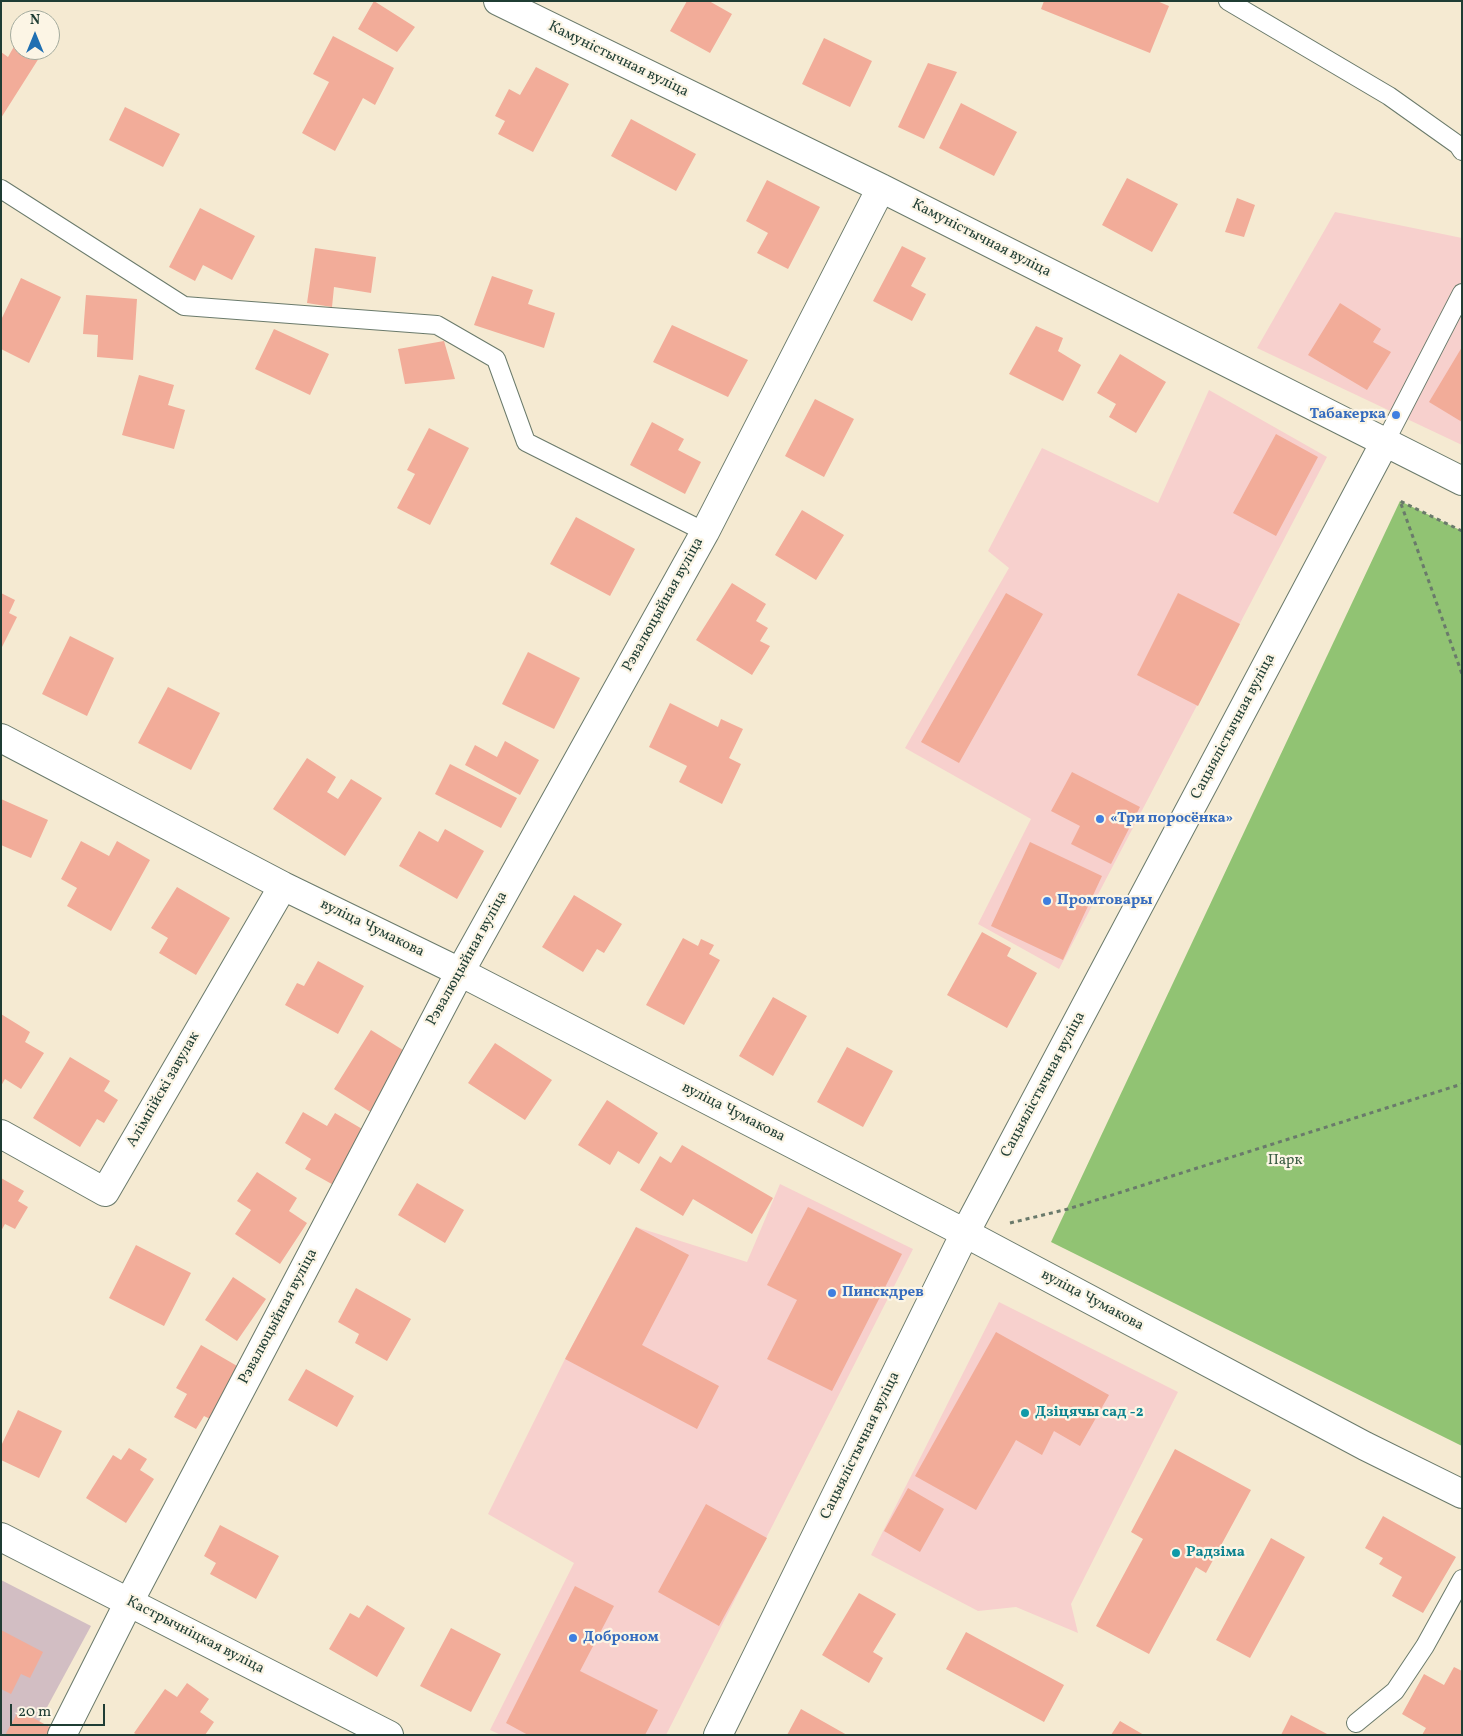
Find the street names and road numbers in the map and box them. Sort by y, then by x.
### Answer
street label: Камуністычная вуліца [545,18,691,102]
street label: Камуністычная вуліца [908,196,1054,282]
street label: Рэвалюцыйная вуліца [620,535,708,675]
street label: Сацыялістычная вуліца [1188,651,1280,803]
street label: Рэвалюцыйная вуліца [424,889,512,1029]
street label: вуліца Чумакова [317,896,427,962]
street label: Сацыялістычная вуліца [998,1009,1090,1161]
street label: Алімпійскі завулак [124,1029,204,1151]
street label: вуліца Чумакова [678,1079,788,1147]
street label: Рэвалюцыйная вуліца [236,1246,322,1388]
street label: вуліца Чумакова [1038,1266,1146,1336]
street label: Сацыялістычная вуліца [817,1369,905,1523]
street label: Кастрычніцкая вуліца [123,1593,267,1679]

